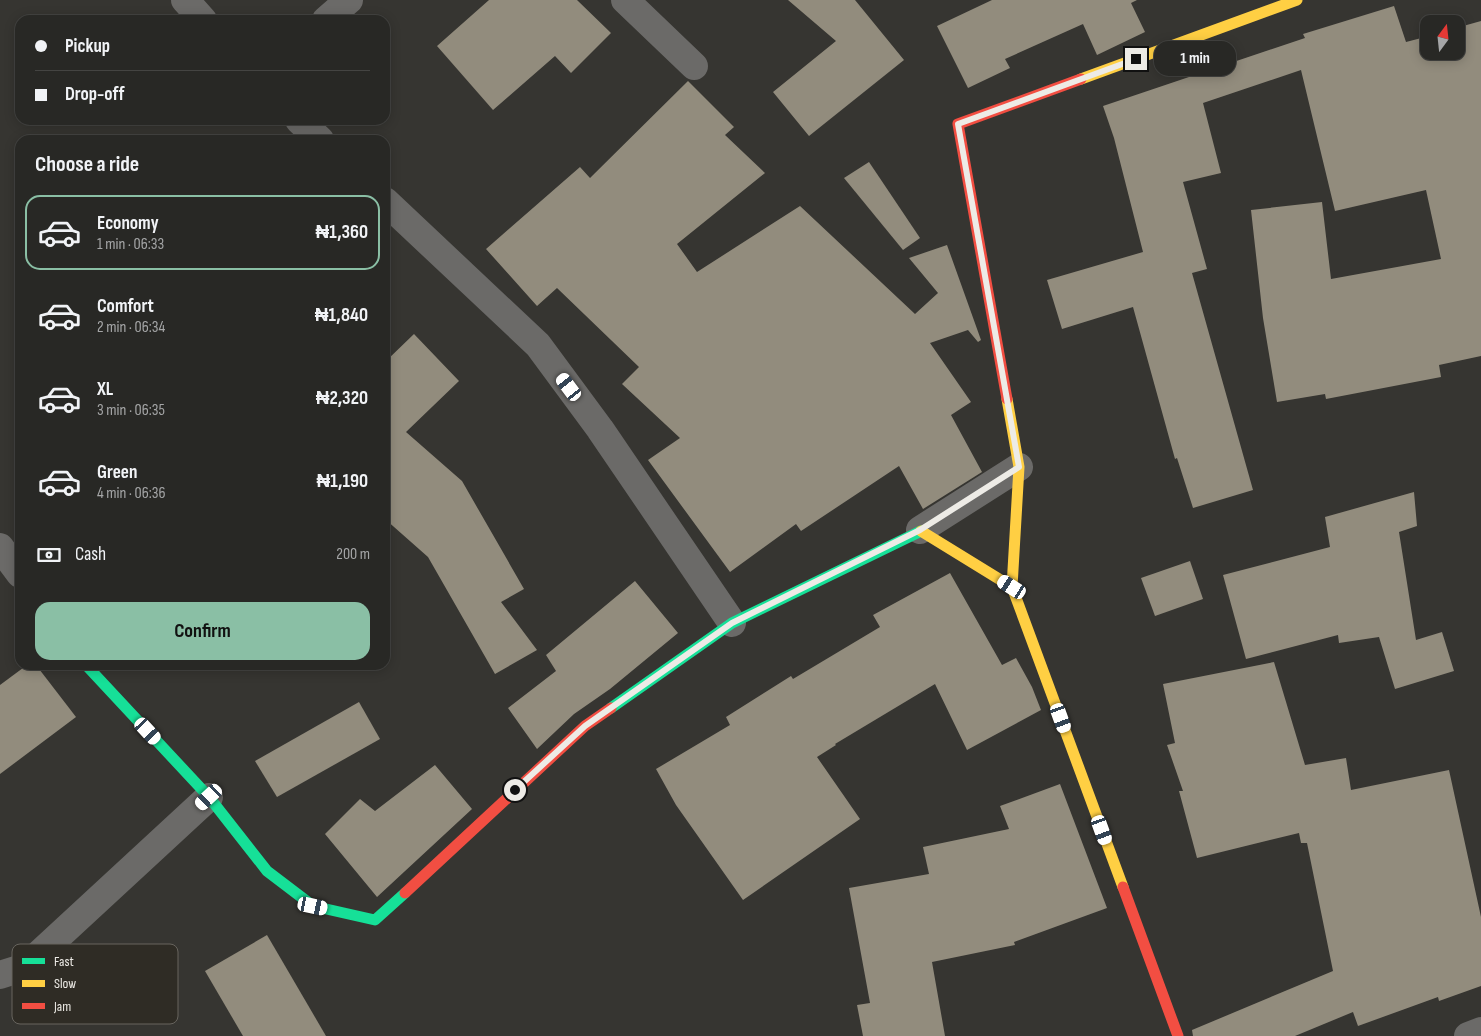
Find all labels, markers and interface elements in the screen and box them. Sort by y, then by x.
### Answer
north arrow [1420,15,1465,60]
map controls [1420,15,1465,60]
text: Pickup [65,35,110,58]
callout: 1 min [1154,42,1236,76]
route end [1125,48,1147,70]
text: 1 min [1180,49,1210,68]
text: Drop-off [65,83,125,106]
text: Choose a ride [35,151,139,178]
icon: car [37,210,82,255]
text: Economy [97,212,159,235]
text: ₦1,360 [316,221,368,244]
text: 1 min · 06:33 [97,235,164,254]
icon: car [37,293,82,338]
text: Comfort [97,295,154,318]
text: ₦1,840 [315,304,368,327]
text: 2 min · 06:34 [97,318,165,337]
car [553,371,584,403]
icon: car [37,376,82,421]
text: XL [97,378,113,401]
text: ₦2,320 [316,387,368,410]
text: 3 min · 06:35 [97,401,165,420]
icon: car [37,459,82,504]
text: Green [97,461,137,484]
text: ₦1,190 [316,470,368,493]
text: 4 min · 06:36 [97,484,165,503]
icon: cash [35,541,63,569]
text: Cash [75,543,106,566]
text: 200 m [336,545,370,564]
car [995,573,1028,601]
button: Confirm [35,602,370,660]
car [1048,701,1073,735]
car [132,715,163,747]
route start [504,779,526,801]
car [192,781,225,813]
car [1089,813,1114,847]
car [296,896,329,916]
legend [12,944,178,1024]
text: Fast [54,953,74,970]
text: Slow [54,975,76,992]
text: Jam [53,998,71,1015]

